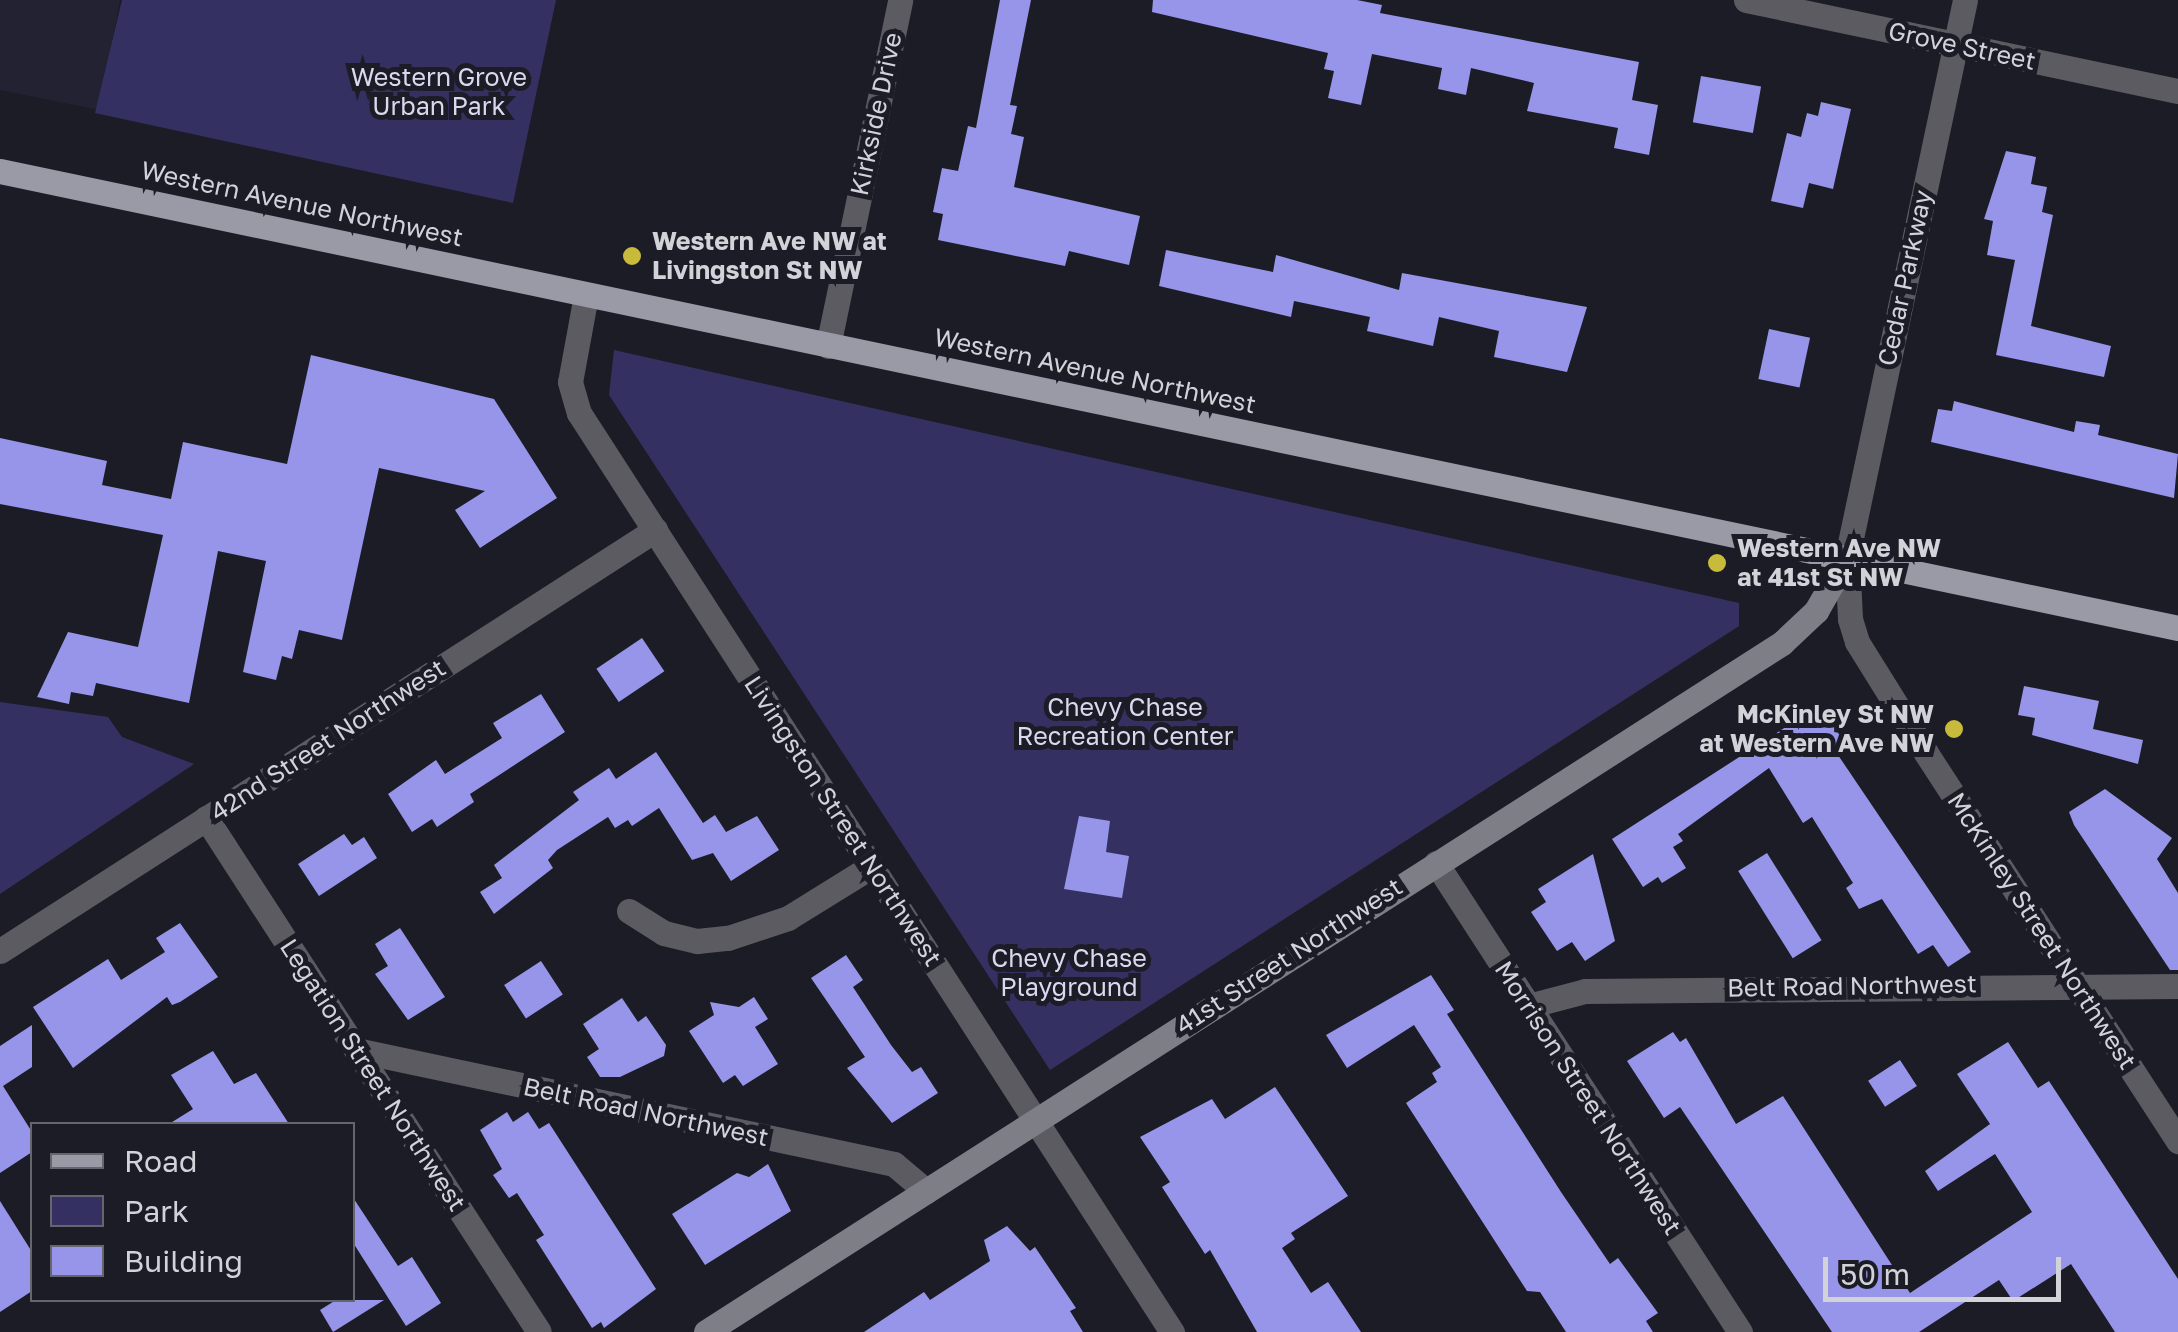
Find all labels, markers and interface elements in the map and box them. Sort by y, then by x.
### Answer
street label: Grove Street [1886,16,2038,76]
street label: Kirkside Drive [844,30,908,198]
park label: Western Grove Urban Park [351,63,527,122]
street label: Western Avenue Northwest [138,155,466,253]
street label: Cedar Parkway [1872,187,1938,369]
place label: Western Ave NW at Livingston St NW [652,227,887,286]
marker: Western Ave NW at Livingston St NW [621,245,643,267]
street label: Western Avenue Northwest [931,322,1259,420]
place label: Western Ave NW at 41st St NW [1737,534,1941,593]
marker: Western Ave NW at 41st St NW [1706,552,1728,574]
street label: 42nd Street Northwest [205,653,451,827]
street label: Livingston Street Northwest [738,670,948,972]
park label: Chevy Chase Recreation Center [1017,693,1233,752]
place label: McKinley St NW at Western Ave NW [1699,700,1934,759]
marker: McKinley St NW at Western Ave NW [1943,718,1965,740]
street label: McKinley Street Northwest [1941,787,2143,1075]
street label: 41st Street Northwest [1170,871,1408,1041]
street label: Legation Street Northwest [274,933,472,1217]
park label: Chevy Chase Playground [991,944,1147,1003]
street label: Morrison Street Northwest [1488,956,1688,1240]
street label: Belt Road Northwest [1727,969,1977,1003]
street label: Belt Road Northwest [521,1071,771,1153]
legend [30,1122,355,1302]
text: Road [124,1143,198,1179]
text: Park [124,1193,189,1229]
scale bar [1828,1237,2066,1299]
text: Building [124,1243,243,1279]
text: 50 m [1840,1256,1910,1292]

